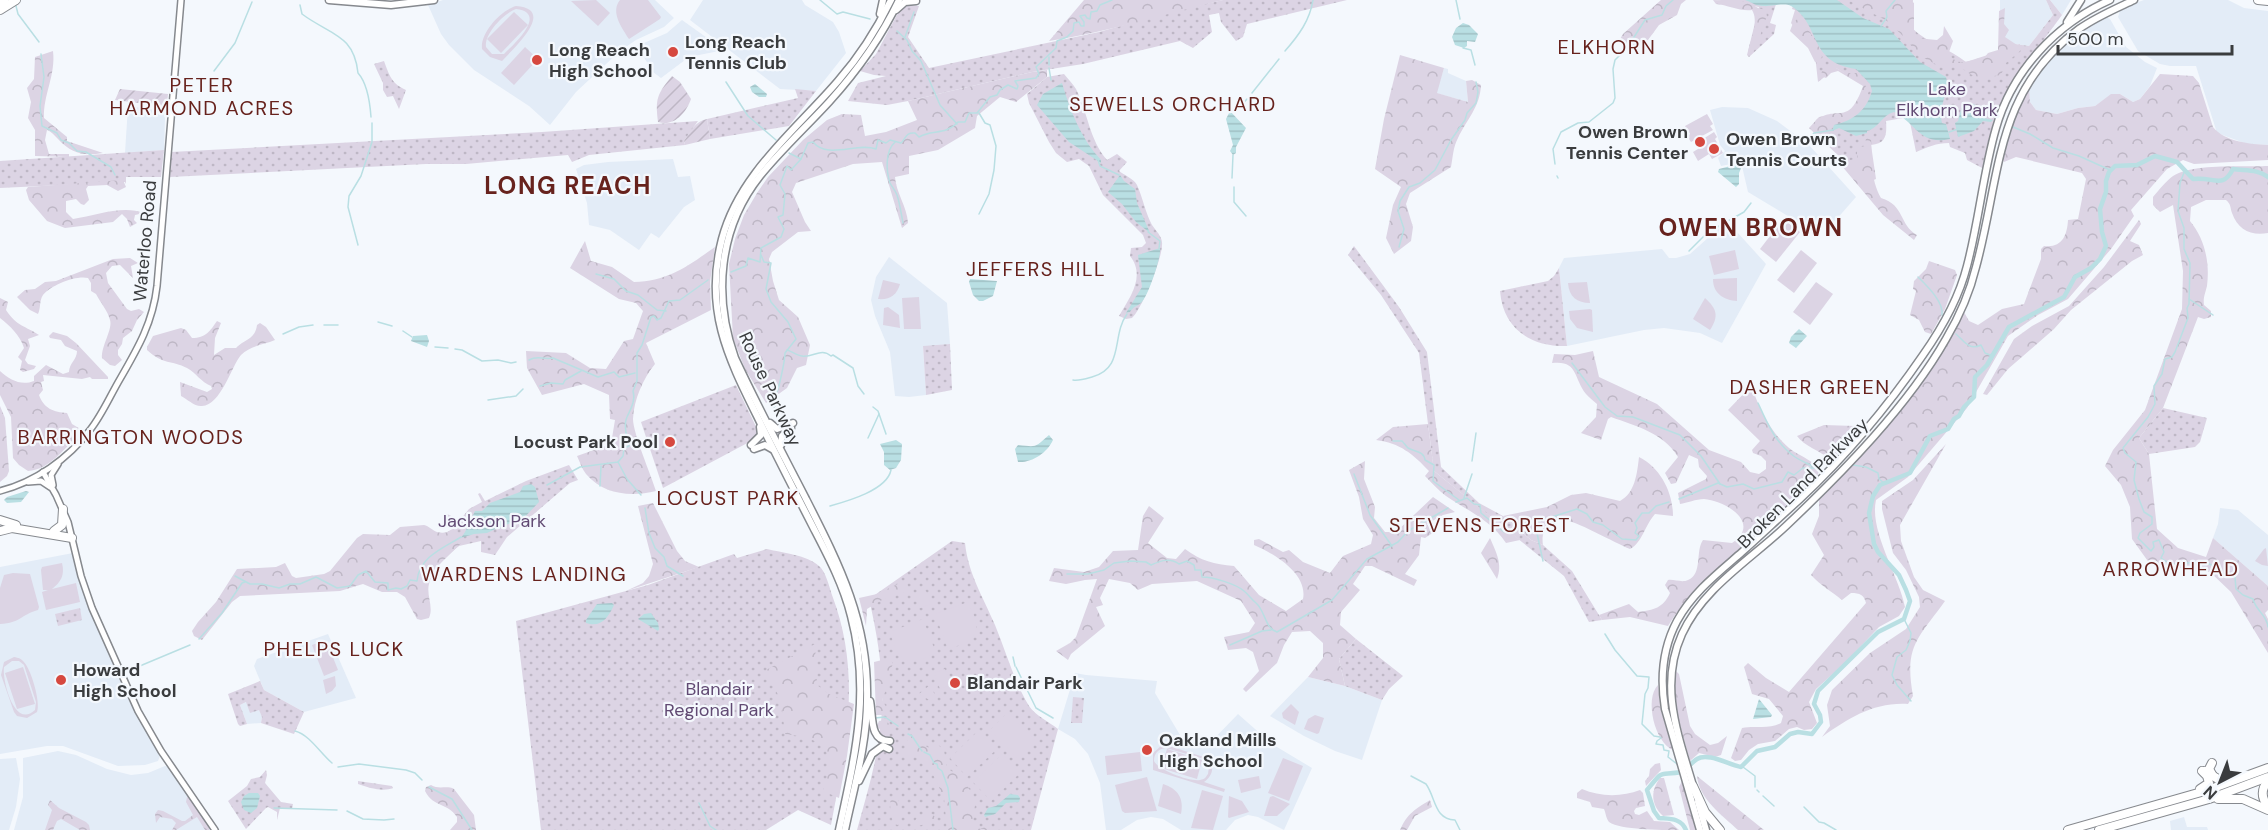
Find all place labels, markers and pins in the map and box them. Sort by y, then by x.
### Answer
place label: Long Reach Tennis Club [685,30,787,75]
place label: Long Reach High School [549,38,653,83]
marker: Long Reach Tennis Club [666,45,680,59]
marker: Long Reach High School [530,53,544,67]
place label: Owen Brown Tennis Center [1566,120,1688,165]
place label: Owen Brown Tennis Courts [1726,127,1847,172]
marker: Owen Brown Tennis Center [1693,135,1707,149]
marker: Owen Brown Tennis Courts [1707,142,1721,156]
place label: Locust Park Pool [514,430,658,454]
marker: Locust Park Pool [663,435,677,449]
place label: Howard High School [73,658,177,703]
place label: Blandair Park [967,671,1083,695]
marker: Howard High School [54,673,68,687]
marker: Blandair Park [948,676,962,690]
place label: Oakland Mills High School [1159,728,1277,773]
marker: Oakland Mills High School [1140,743,1154,757]

